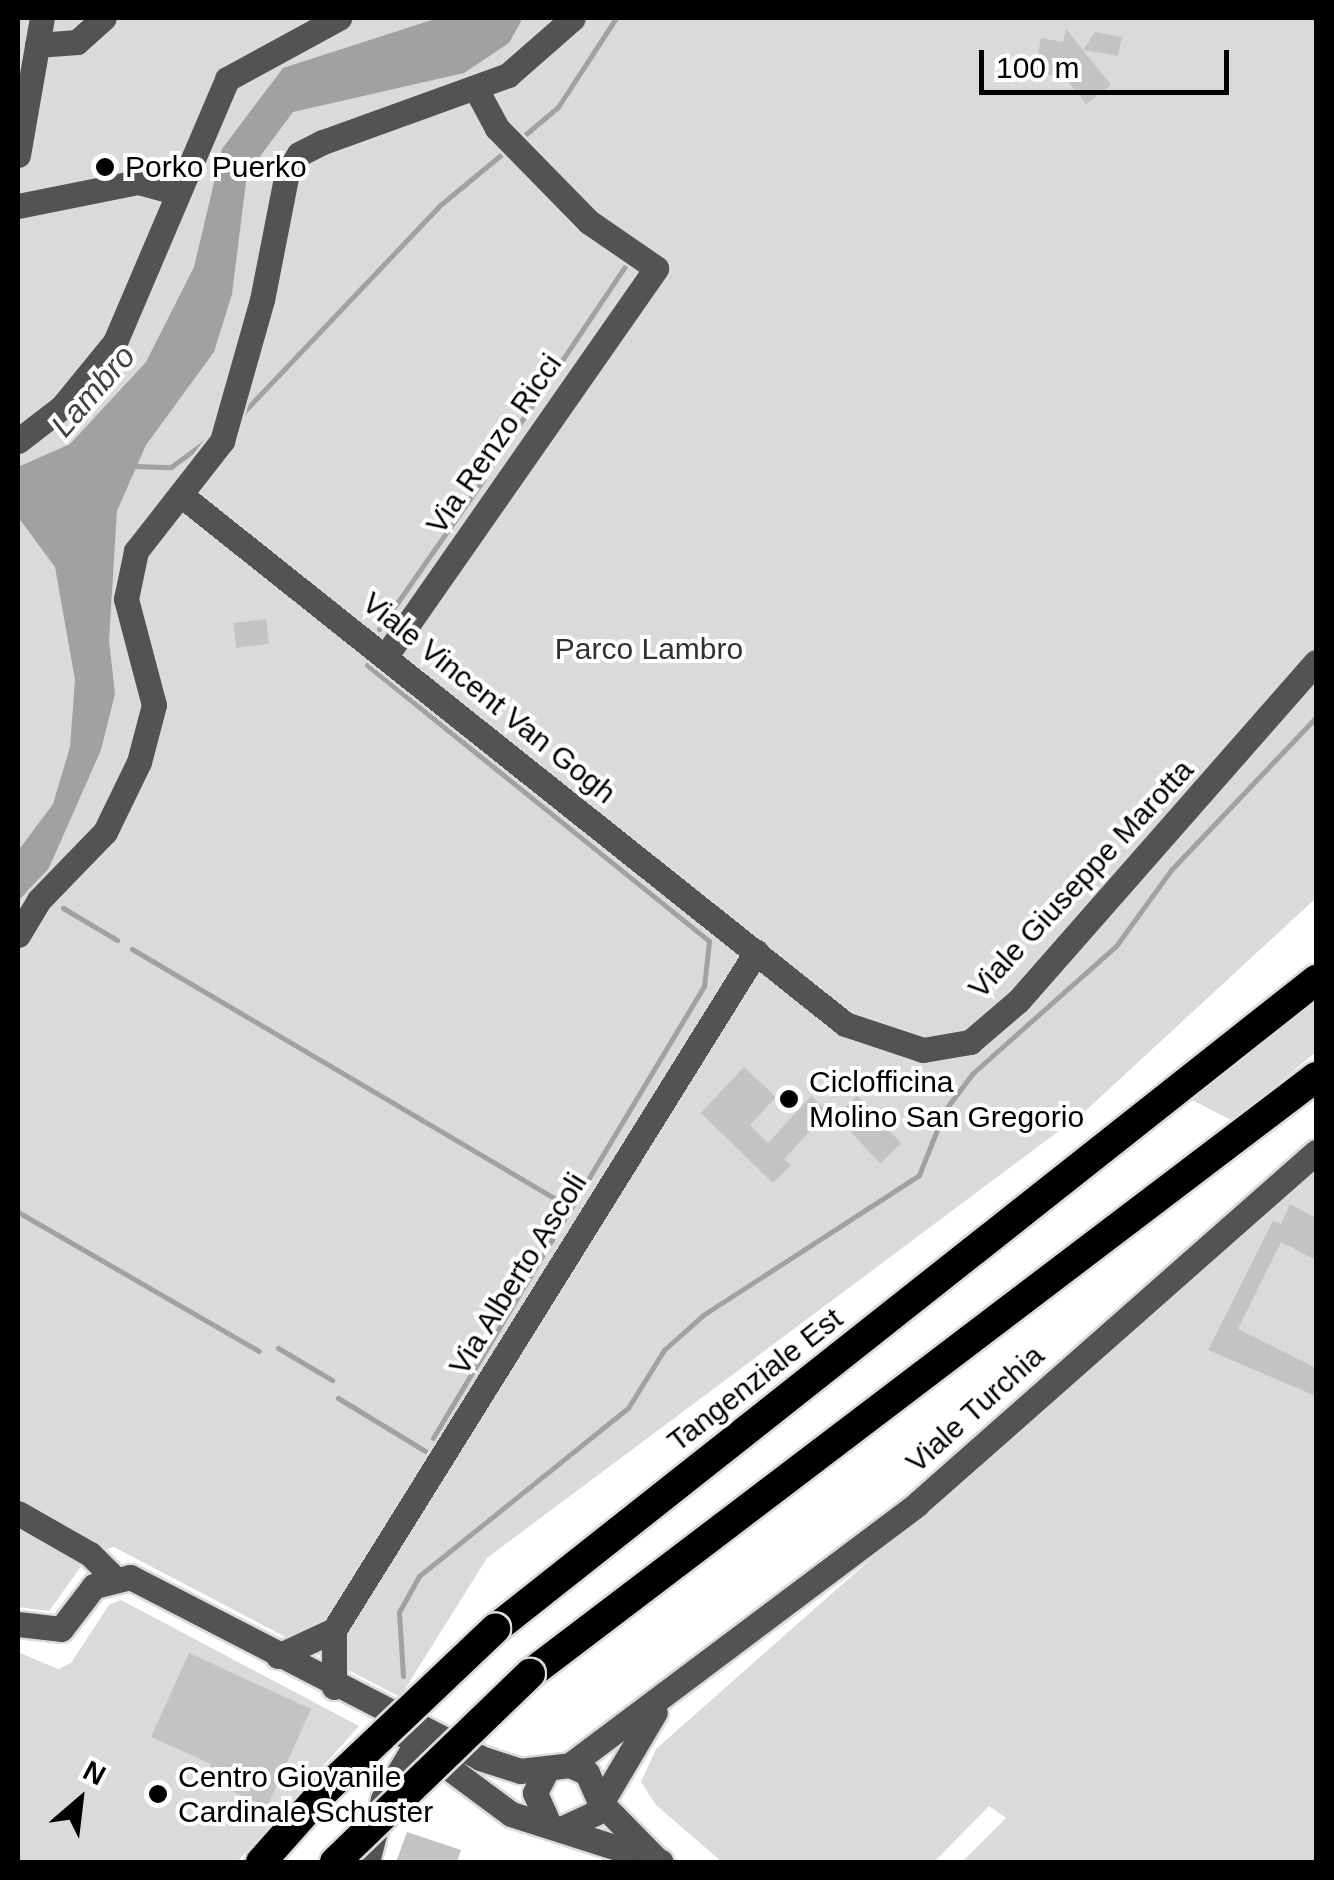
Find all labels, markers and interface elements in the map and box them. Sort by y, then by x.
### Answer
scale bar [984,30,1234,92]
text: 100 m [996,51,1079,84]
place label: Porko Puerko [125,149,307,185]
marker: Porko Puerko [94,156,116,178]
water label: Lambro [43,337,143,445]
street label: Via Renzo Ricci [419,347,569,541]
street label: Viale Vincent Van Gogh [355,585,623,811]
park label: Parco Lambro [555,631,743,667]
street label: Viale Giuseppe Marotta [961,752,1201,1006]
place label: Ciclofficina Molino San Gregorio [809,1064,1084,1134]
marker: Ciclofficina Molino San Gregorio [778,1088,800,1110]
street label: Via Alberto Ascoli [441,1165,595,1383]
street label: Tangenziale Est [660,1301,850,1459]
street label: Viale Turchia [899,1338,1051,1480]
north arrow [30,1750,130,1850]
text: N [78,1755,111,1792]
place label: Centro Giovanile Cardinale Schuster [178,1759,433,1830]
marker: Centro Giovanile Cardinale Schuster [147,1783,169,1805]

